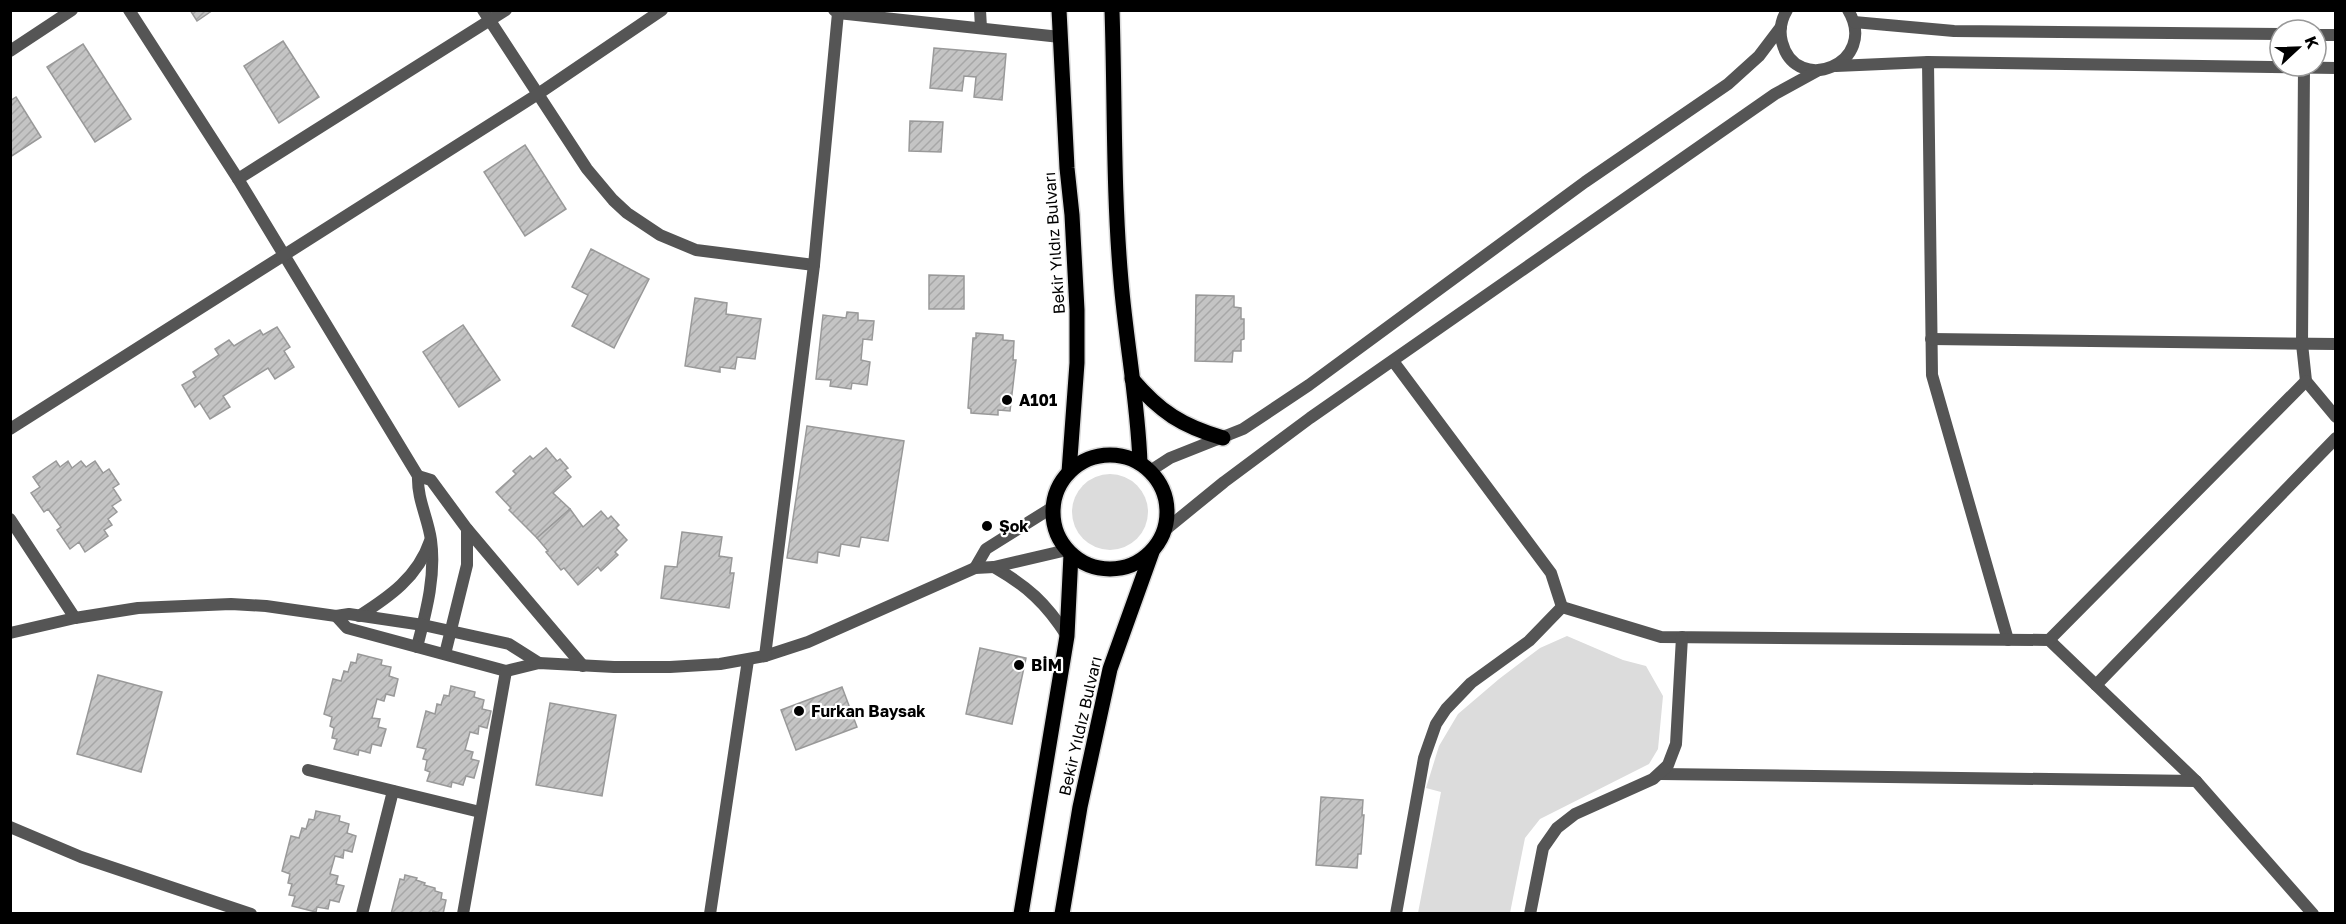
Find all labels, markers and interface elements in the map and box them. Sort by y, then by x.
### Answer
north arrow [2268,18,2328,78]
text: K [2300,33,2324,52]
street label: Bekir Yıldız Bulvarı [1039,171,1069,315]
place label: A101 [1019,390,1057,410]
marker: A101 [1000,393,1014,407]
place label: Şok [999,516,1029,536]
marker: Şok [980,519,994,533]
street label: Bekir Yıldız Bulvarı [1054,654,1106,798]
place label: BİM [1031,655,1062,675]
marker: BİM [1012,658,1026,672]
place label: Furkan Baysak [811,701,926,721]
marker: Furkan Baysak [792,704,806,718]

